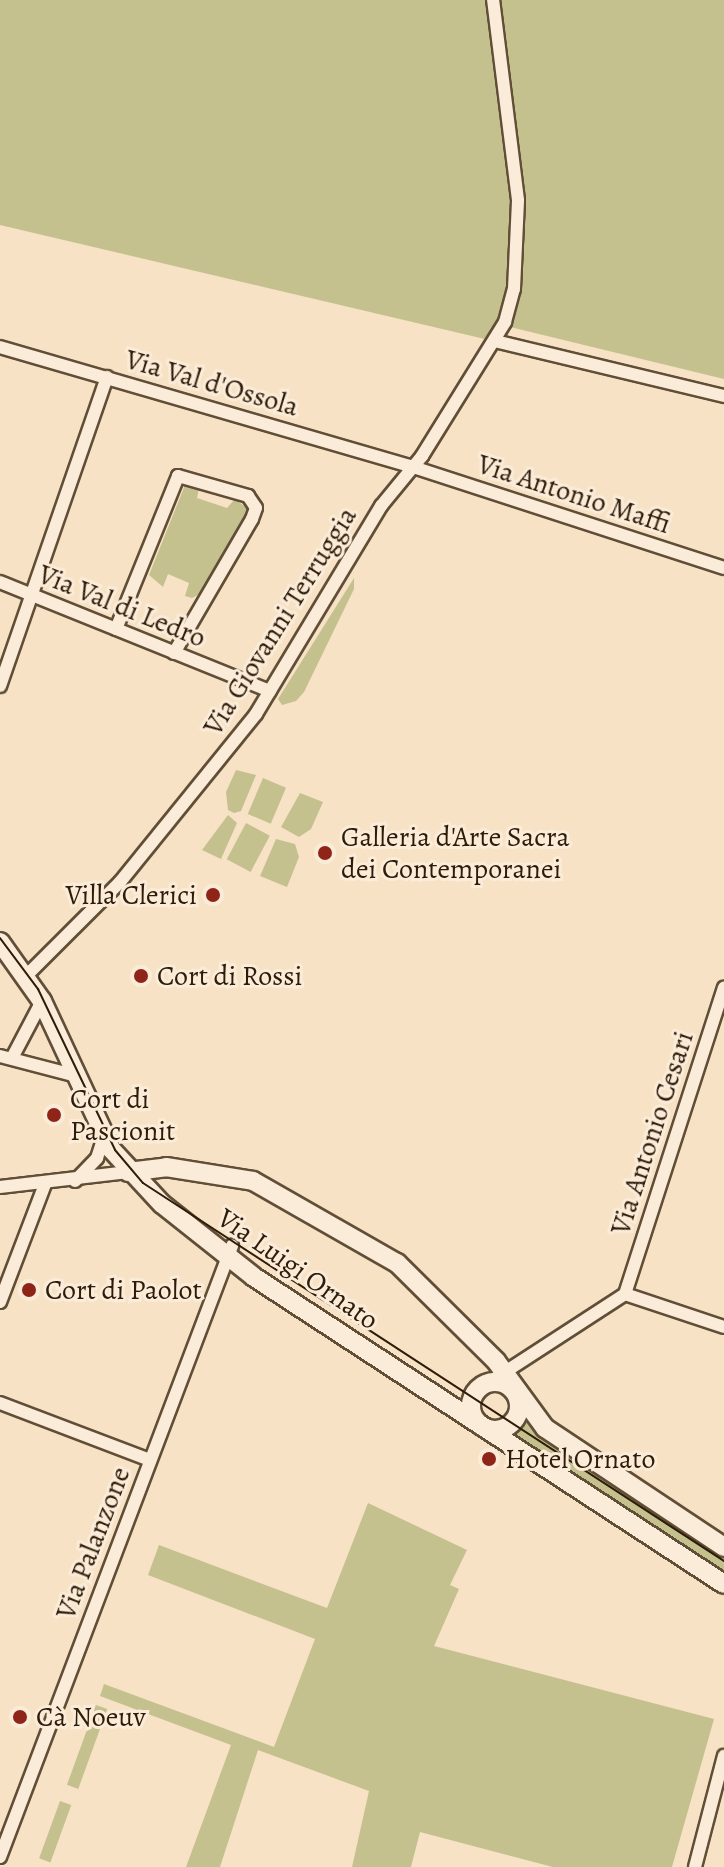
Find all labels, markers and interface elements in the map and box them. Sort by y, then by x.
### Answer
street label: Via Val d'Ossola [122,342,302,424]
street label: Via Antonio Maffi [473,447,675,541]
street label: Via Giovanni Terruggia [196,501,364,741]
street label: Via Val di Ledro [33,557,211,655]
place label: Galleria d'Arte Sacra dei Contemporanei [341,820,570,886]
marker: Galleria d'Arte Sacra dei Contemporanei [316,844,334,862]
place label: Villa Clerici [66,878,197,912]
marker: Villa Clerici [204,886,222,904]
place label: Cort di Rossi [157,959,303,993]
marker: Cort di Rossi [132,967,150,985]
street label: Via Antonio Cesari [603,1027,701,1239]
place label: Cort di Pascionit [70,1082,175,1148]
marker: Cort di Pascionit [45,1106,63,1124]
street label: Via Luigi Ornato [211,1201,385,1337]
place label: Cort di Paolot [45,1273,202,1307]
marker: Cort di Paolot [20,1281,38,1299]
place label: Hotel Ornato [505,1442,655,1476]
marker: Hotel Ornato [480,1450,498,1468]
street label: Via Palanzone [49,1462,137,1624]
place label: Cà Noeuv [36,1700,146,1734]
marker: Cà Noeuv [11,1708,29,1726]

